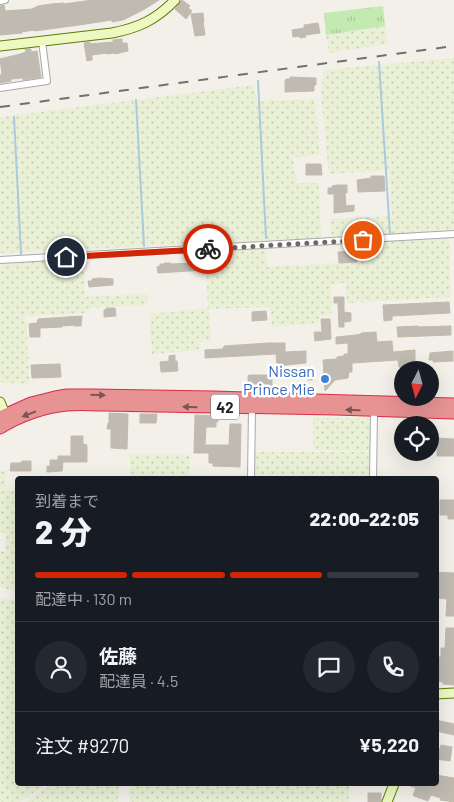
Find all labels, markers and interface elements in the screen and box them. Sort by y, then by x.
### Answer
pin [342,219,384,261]
courier [183,224,233,274]
icon: bag [349,226,377,254]
icon: bike [194,235,222,263]
pin [45,236,87,278]
icon: home [52,243,80,271]
place label: Nissan Prince Mie [243,361,315,398]
north arrow [394,361,439,406]
map controls [394,361,439,461]
marker: Nissan Prince Mie [319,373,331,385]
one-way arrow [90,391,106,399]
road number: 42 [211,394,239,420]
one-way arrow [182,403,198,411]
one-way arrow [345,405,361,413]
one-way arrow [22,411,36,419]
button: locate [394,416,439,461]
text: 到着まで [35,491,99,510]
text: 22:00–22:05 [309,507,419,530]
text: 2 分 [35,512,92,550]
text: 配達中 · 130 m [35,589,132,608]
button: person [35,641,87,693]
button: chat [303,641,355,693]
button: phone [367,641,419,693]
text: 佐藤 [99,644,137,667]
text: 配達員 · 4.5 [99,671,178,690]
text: ¥5,220 [359,733,419,756]
text: 注文 #9270 [35,734,129,757]

